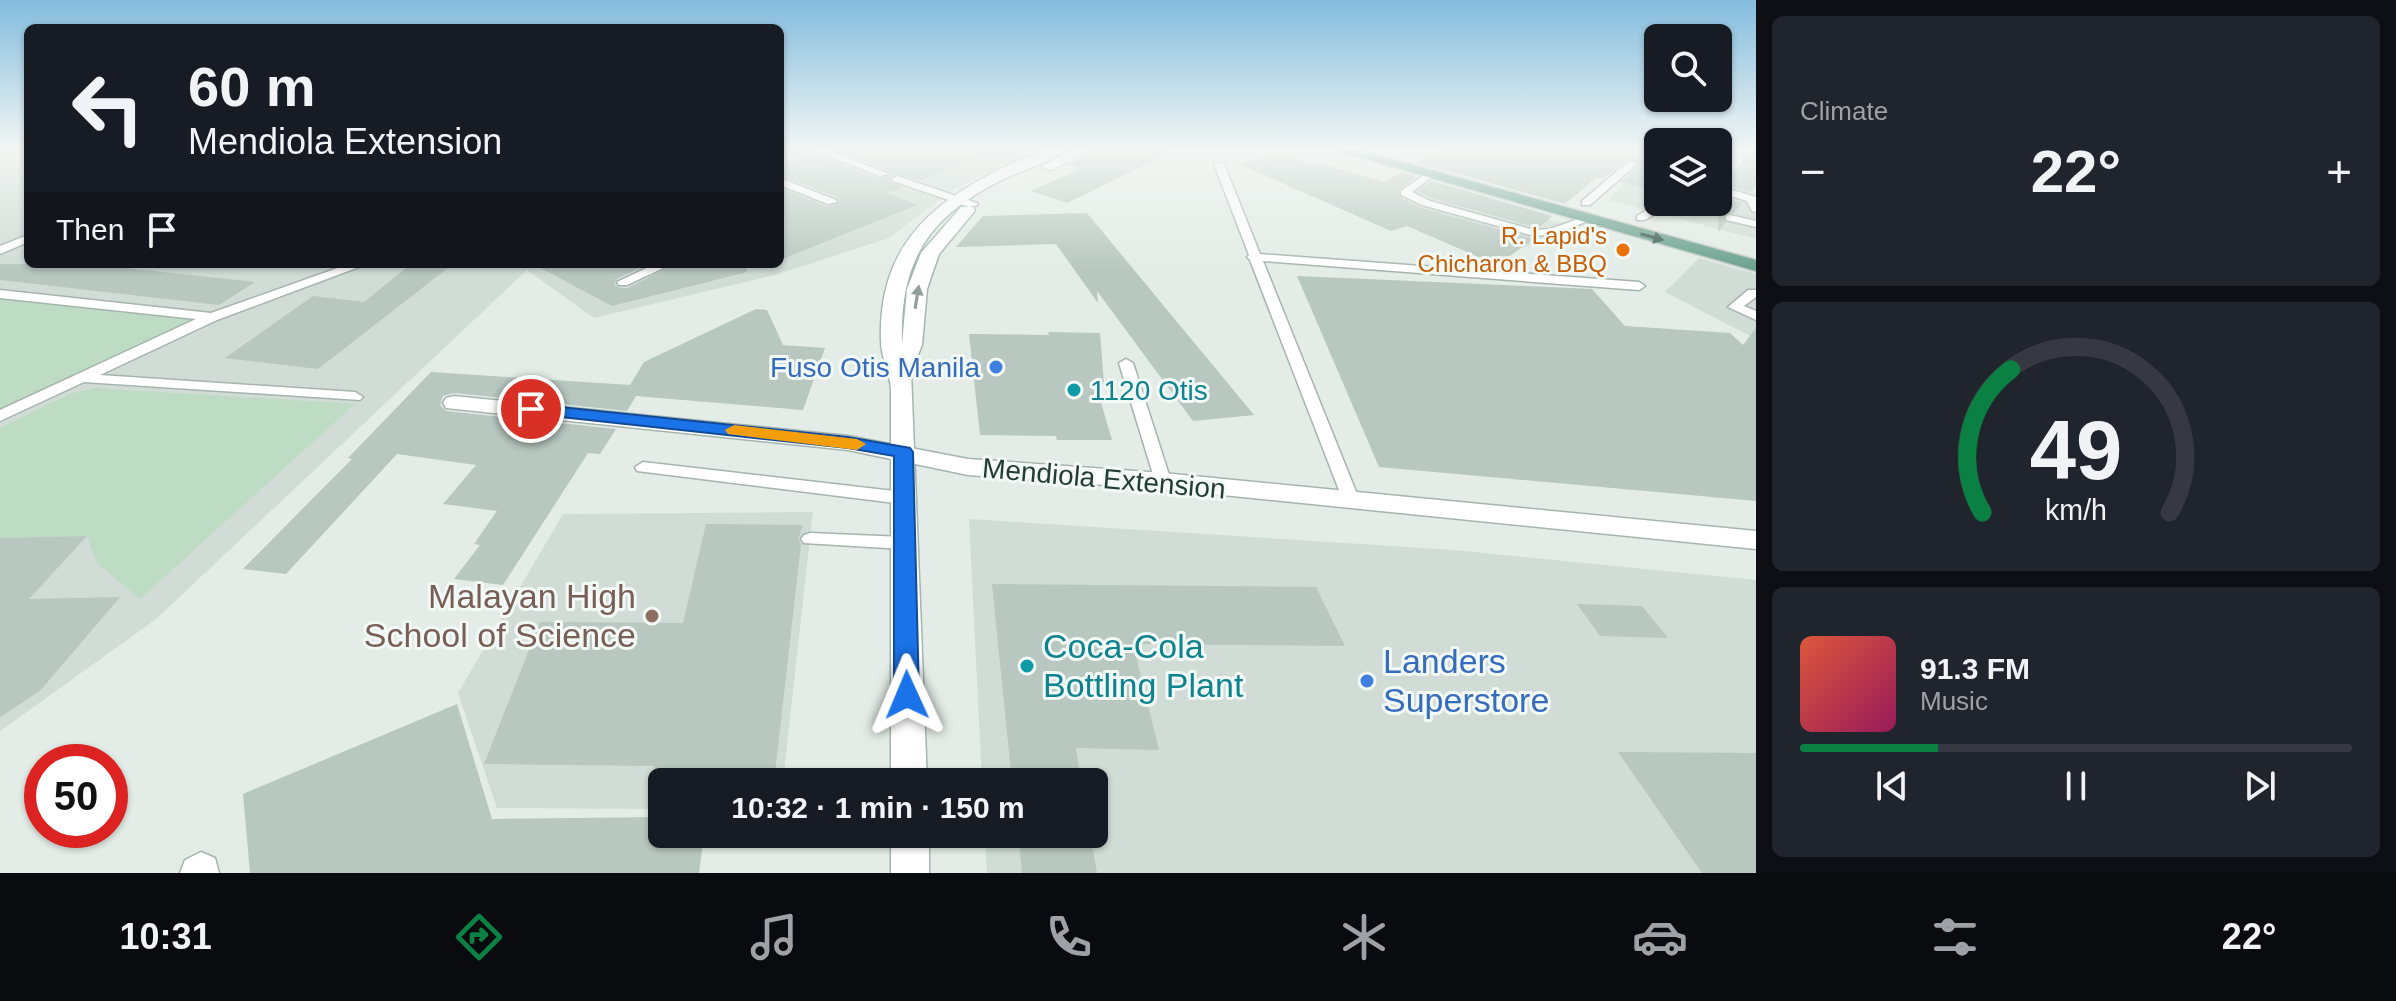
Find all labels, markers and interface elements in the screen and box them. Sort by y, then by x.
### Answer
map controls [1644,24,1732,216]
button: search [1644,24,1732,112]
text: 60 m [188,55,316,118]
icon: left [56,56,160,160]
text: Climate [1800,96,1888,126]
text: Mendiola Extension [188,121,502,162]
button: layers [1644,128,1732,216]
text: 22° [2031,138,2121,205]
text: − [1800,147,1826,196]
text: + [2326,147,2352,196]
icon: arrive [140,208,184,252]
text: Then [56,213,124,246]
place label: R. Lapid's Chicharon & BBQ [1418,222,1607,277]
one-way arrow [1640,232,1665,244]
marker: R. Lapid's Chicharon & BBQ [1614,241,1632,259]
one-way arrow [911,284,924,309]
place label: Fuso Otis Manila [770,352,980,383]
marker: Fuso Otis Manila [987,358,1005,376]
pin [497,375,565,443]
place label: 1120 Otis [1090,375,1208,406]
marker: 1120 Otis [1065,381,1083,399]
icon: arrive [509,387,553,431]
text: 49 [2030,403,2122,496]
street label: Mendiola Extension [981,452,1227,505]
text: km/h [2045,494,2107,526]
place label: Malayan High School of Science [364,577,636,654]
marker: Malayan High School of Science [643,607,661,625]
place label: Coca-Cola Bottling Plant [1043,627,1244,704]
place label: Landers Superstore [1383,642,1549,719]
text: 91.3 FM [1920,652,2030,685]
position arrow [865,653,949,737]
marker: Coca-Cola Bottling Plant [1018,657,1036,675]
marker: Landers Superstore [1358,672,1376,690]
text: Music [1920,686,1988,716]
speed limit sign: 50 [24,744,128,848]
icon: previous [1870,764,1914,808]
icon: pause [2054,764,2098,808]
icon: next [2238,764,2282,808]
text: 10:32 · 1 min · 150 m [731,791,1025,824]
icon: directions [451,909,507,965]
icon: music [746,909,802,965]
icon: phone [1041,909,1097,965]
icon: climate [1336,909,1392,965]
icon: car [1632,909,1688,965]
icon: filters [1927,909,1983,965]
text: 10:31 [120,916,212,957]
text: 22° [2222,916,2276,957]

